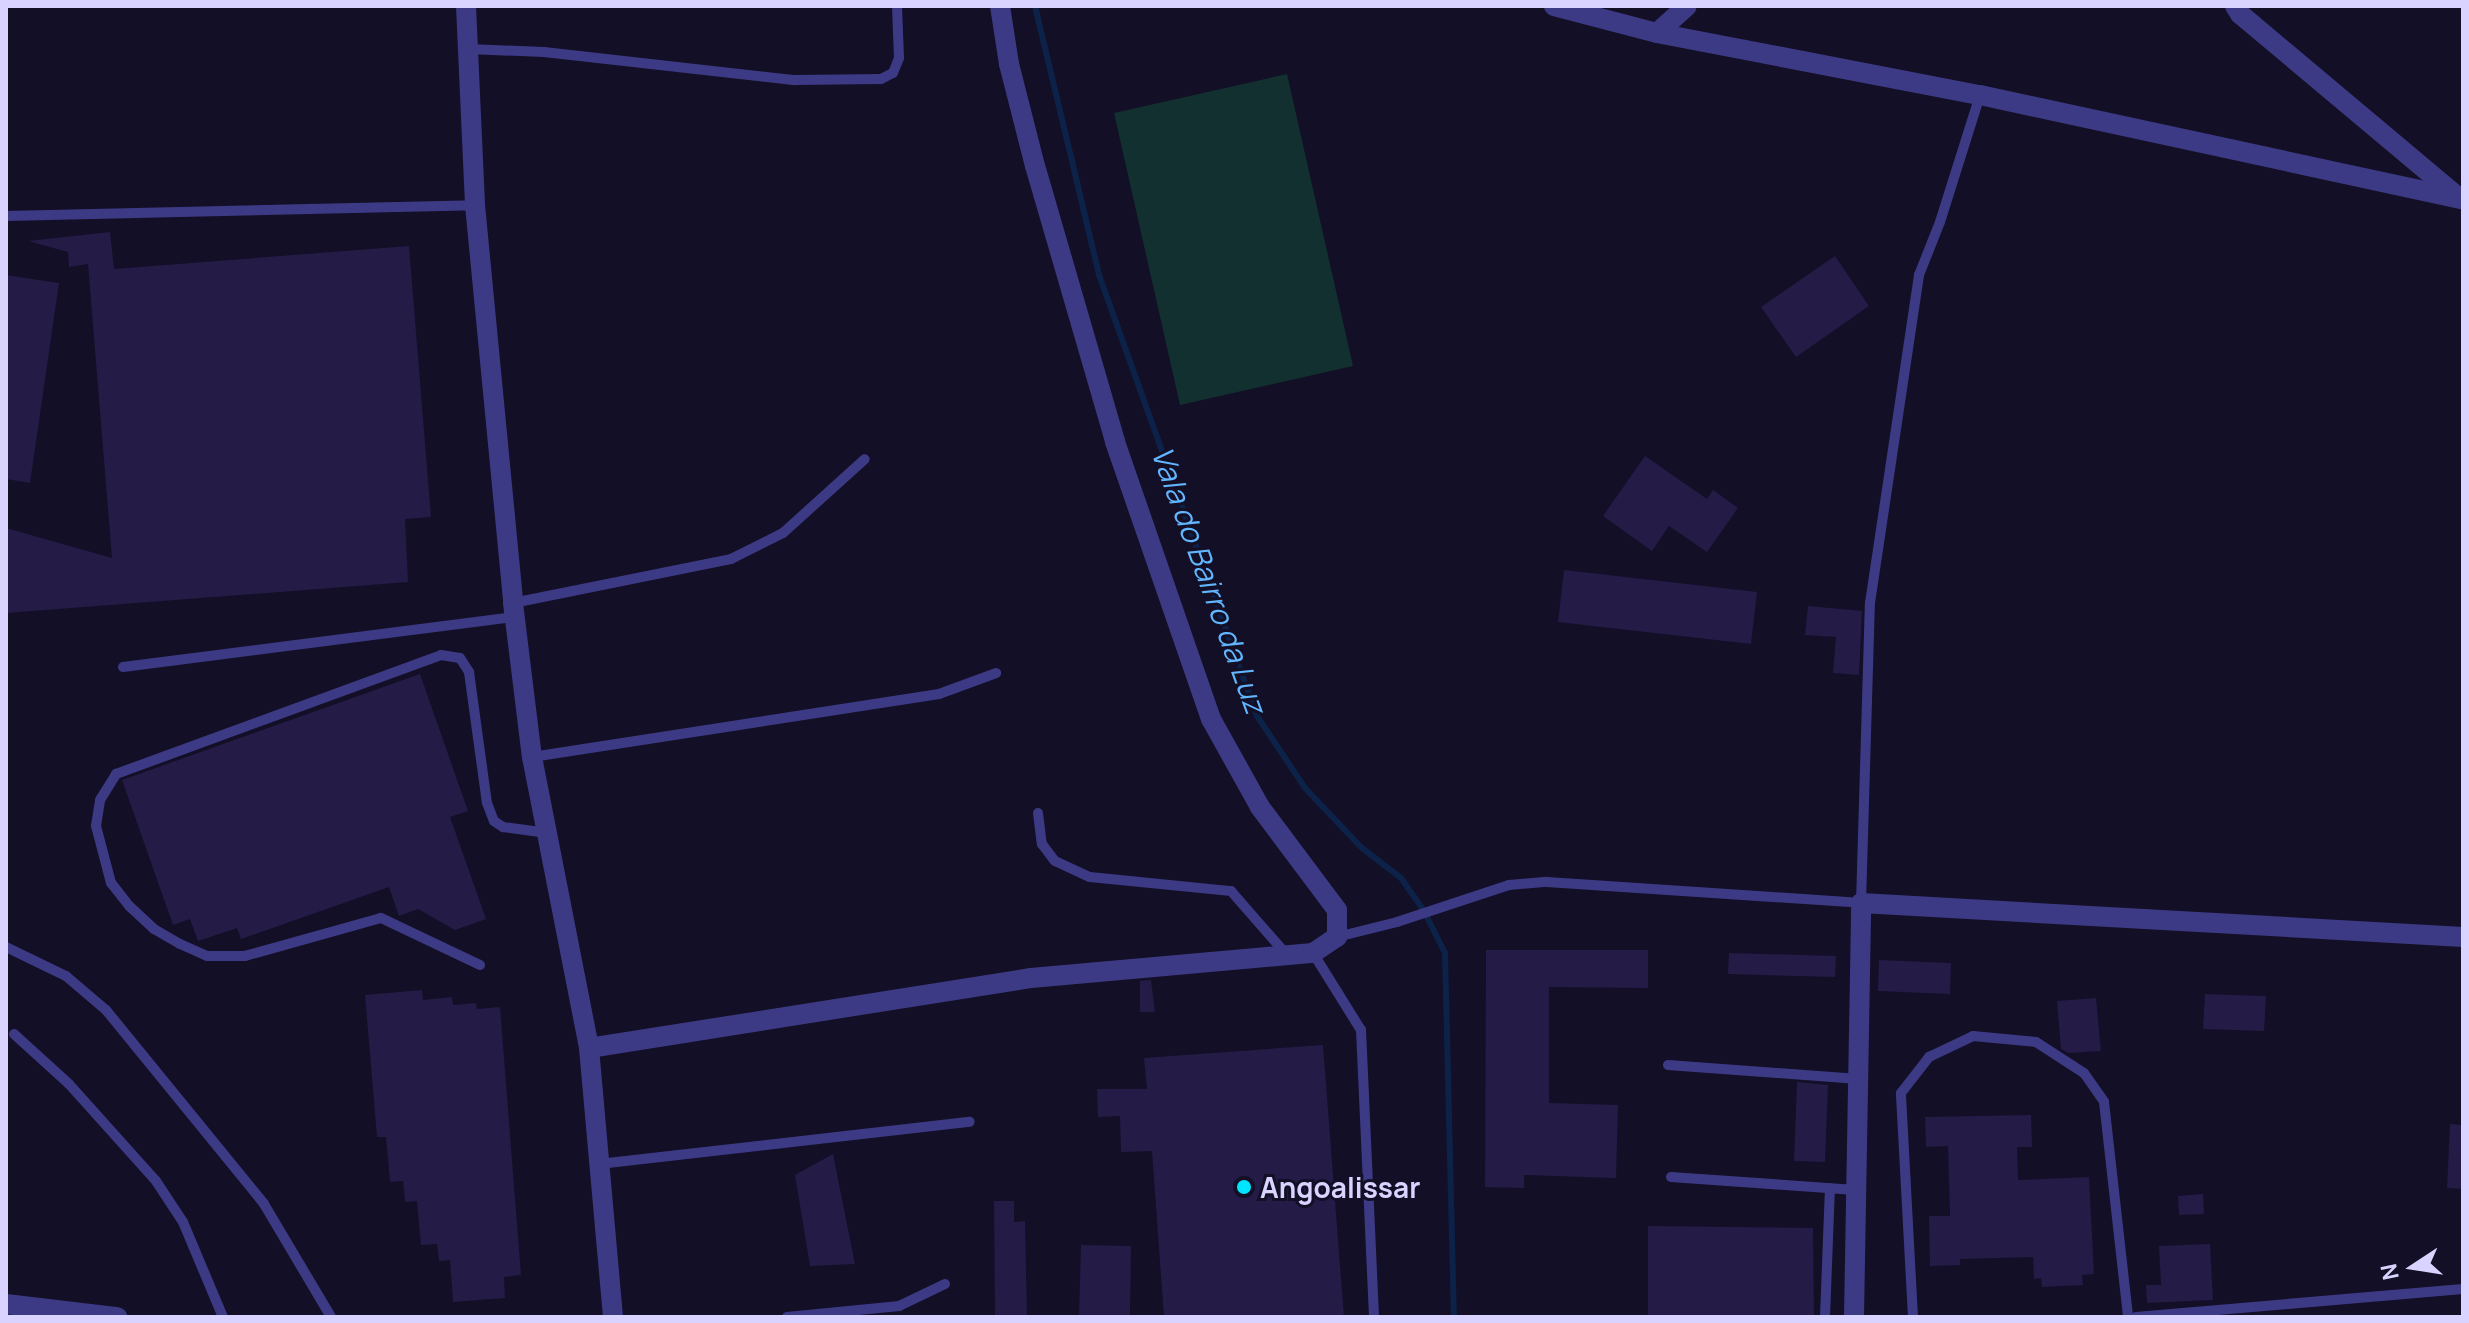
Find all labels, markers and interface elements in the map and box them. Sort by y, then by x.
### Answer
water label: Vala do Bairro da Luz [1144,442,1274,718]
place label: Angoalissar [1260,1170,1420,1204]
marker: Angoalissar [1235,1178,1253,1196]
north arrow [2373,1227,2453,1307]
text: N [2373,1261,2406,1283]

